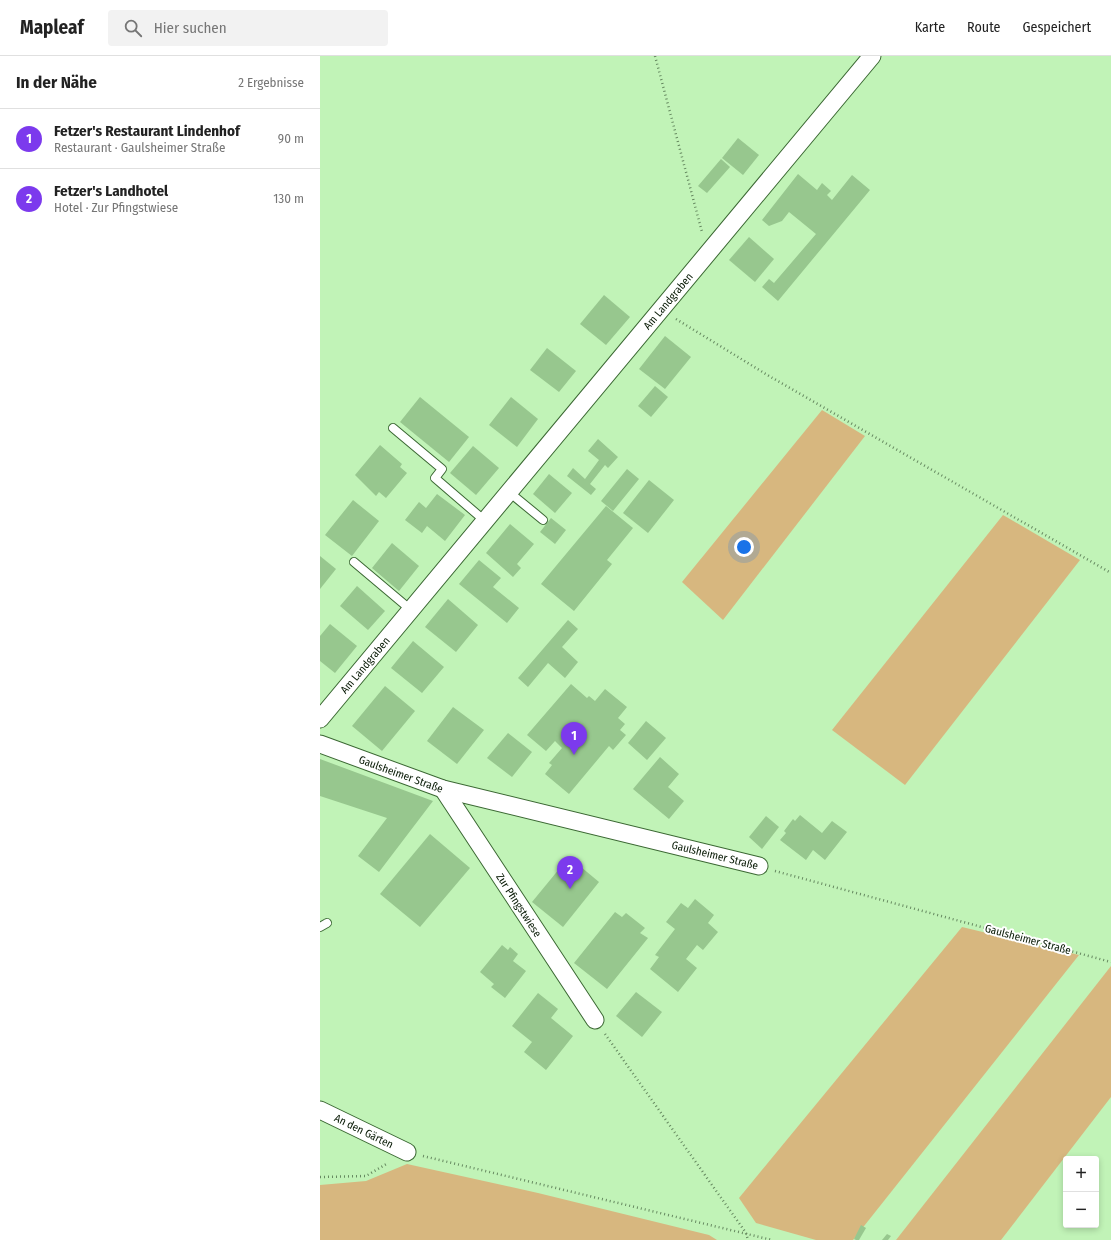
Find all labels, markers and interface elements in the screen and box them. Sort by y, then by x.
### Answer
search box [108,10,388,46]
text: Mapleaf [20,16,84,39]
icon: search [122,17,144,39]
text: Hier suchen [154,19,227,37]
text: Karte [915,19,945,36]
text: Route [967,19,1000,36]
text: Gespeichert [1022,19,1091,36]
text: In der Nähe [16,72,97,93]
text: 2 Ergebnisse [238,75,304,90]
text: Fetzer's Restaurant Lindenhof [54,122,240,140]
text: 1 [26,131,32,146]
text: 90 m [278,131,304,146]
text: Restaurant · Gaulsheimer Straße [54,140,225,155]
text: Fetzer's Landhotel [54,182,168,200]
text: 2 [26,191,32,206]
text: 130 m [273,191,304,206]
text: Hotel · Zur Pfingstwiese [54,200,178,215]
street label: Am Landgraben [641,270,696,332]
your location [734,537,754,557]
street label: Am Landgraben [338,634,393,696]
pin: 1 [561,722,587,755]
street label: Gaulsheimer Straße [357,753,445,796]
street label: Gaulsheimer Straße [670,838,759,873]
pin: 2 [557,856,583,889]
street label: Zur Pfingstwiese [493,871,544,940]
street label: Gaulsheimer Straße [983,922,1072,957]
street label: An den Gärten [332,1112,395,1151]
map controls [1063,1156,1099,1228]
button: + [1063,1156,1099,1192]
button: − [1063,1192,1099,1228]

